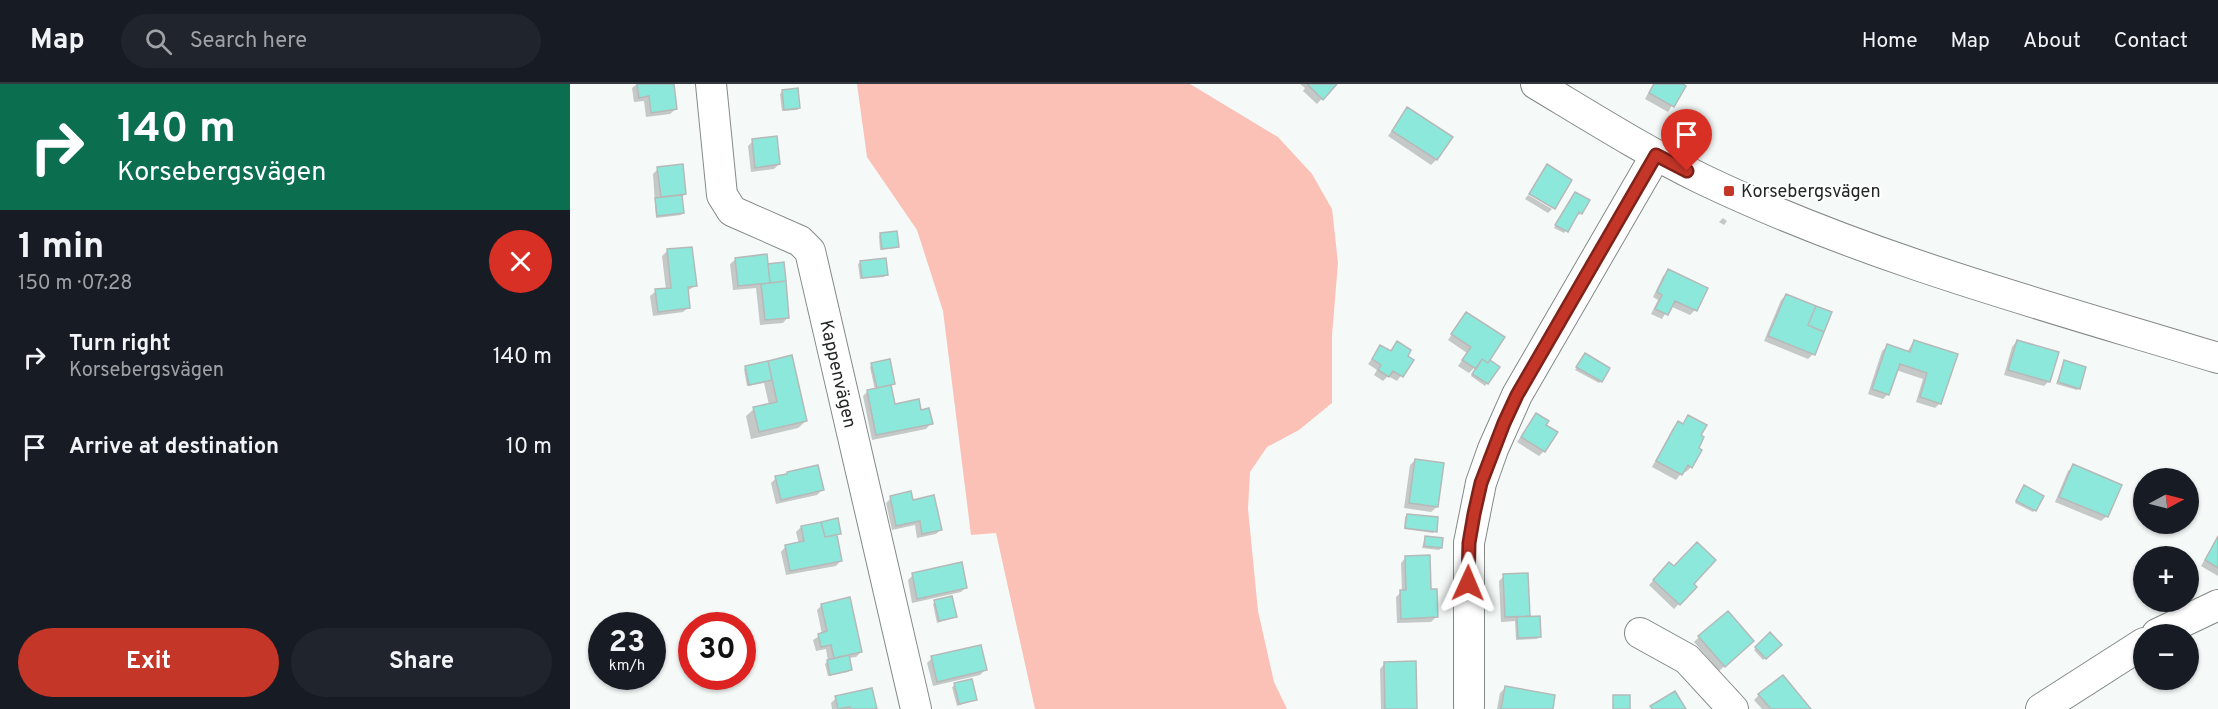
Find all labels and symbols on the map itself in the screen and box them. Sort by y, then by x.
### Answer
pin [1661,109,1712,171]
place label: Korsebergsvägen [1741,181,1881,204]
marker: Korsebergsvägen [1722,184,1736,198]
street label: Kappenvägen [813,318,861,431]
north arrow [2133,468,2199,534]
position arrow [1436,551,1500,615]
speed limit sign: 30 [678,612,756,690]

